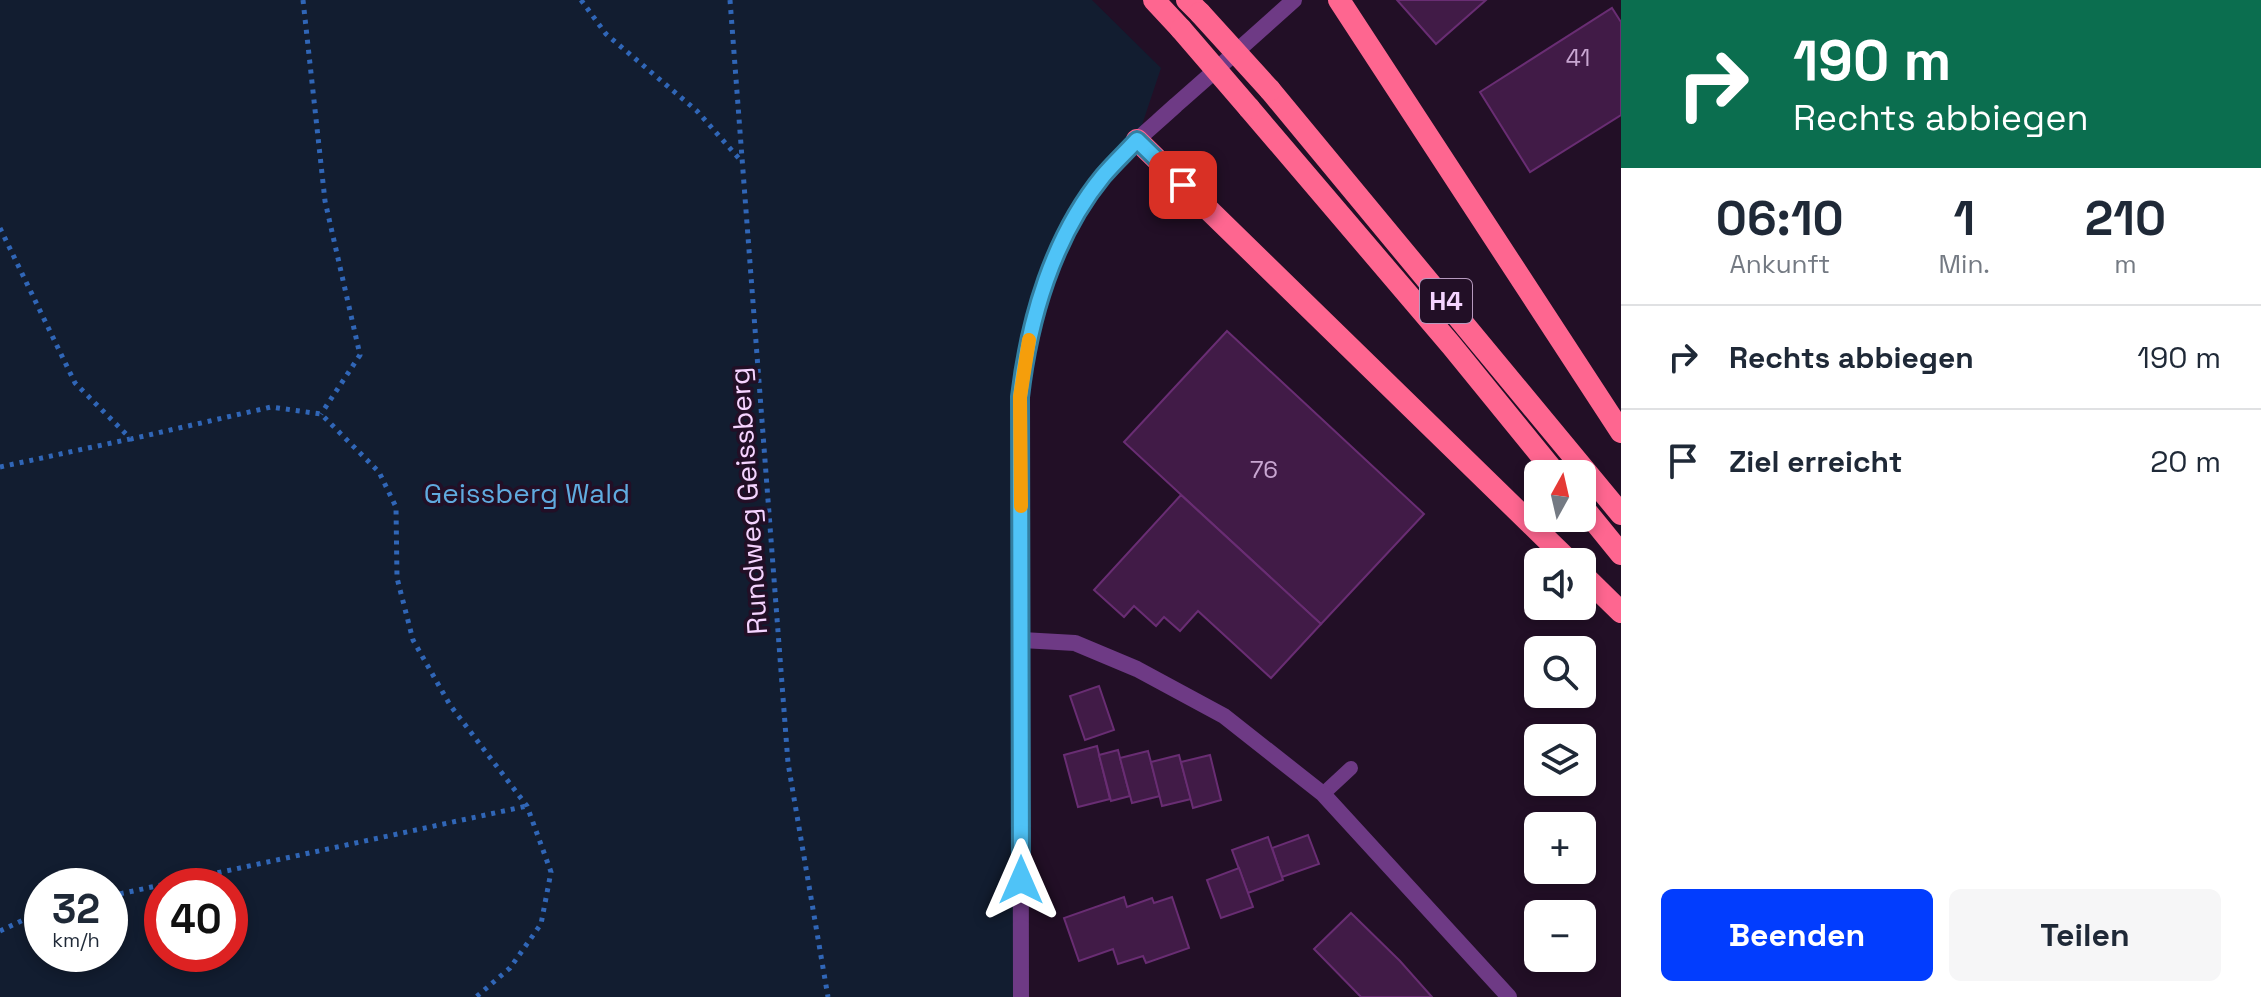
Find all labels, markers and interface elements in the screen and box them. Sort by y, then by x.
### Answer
text: 190 m [1793,25,1951,96]
icon: right [1661,32,1765,136]
house number: 41 [1566,42,1590,73]
text: Rechts abbiegen [1793,95,2089,141]
pin [1149,151,1217,219]
icon: arrive [1161,163,1205,207]
text: 06:10 [1716,188,1844,249]
text: 1 [1953,188,1975,249]
text: 210 [2085,188,2166,249]
text: Ankunft [1729,247,1830,281]
text: Min. [1939,247,1990,281]
text: m [2114,247,2137,281]
road number: H4 [1420,279,1472,323]
icon: right [1661,335,1705,379]
text: Rechts abbiegen [1729,338,1974,377]
text: 190 m [2137,338,2221,377]
street label: Rundweg Geissberg [721,366,775,636]
icon: arrive [1661,439,1705,483]
text: Ziel erreicht [1729,442,1902,481]
text: 20 m [2150,442,2221,481]
house number: 76 [1250,454,1278,485]
north arrow [1524,460,1596,532]
map controls [1524,460,1596,972]
park label: Geissberg Wald [424,475,630,511]
button: sound [1524,548,1596,620]
button: search [1524,636,1596,708]
button: layers [1524,724,1596,796]
button: + [1524,812,1596,884]
position arrow [979,838,1063,922]
speed limit sign: 40 [144,868,248,972]
text: 32 [52,884,100,935]
button: Beenden [1661,889,1933,981]
button: Teilen [1949,889,2221,981]
button: − [1524,900,1596,972]
text: km/h [52,927,100,953]

